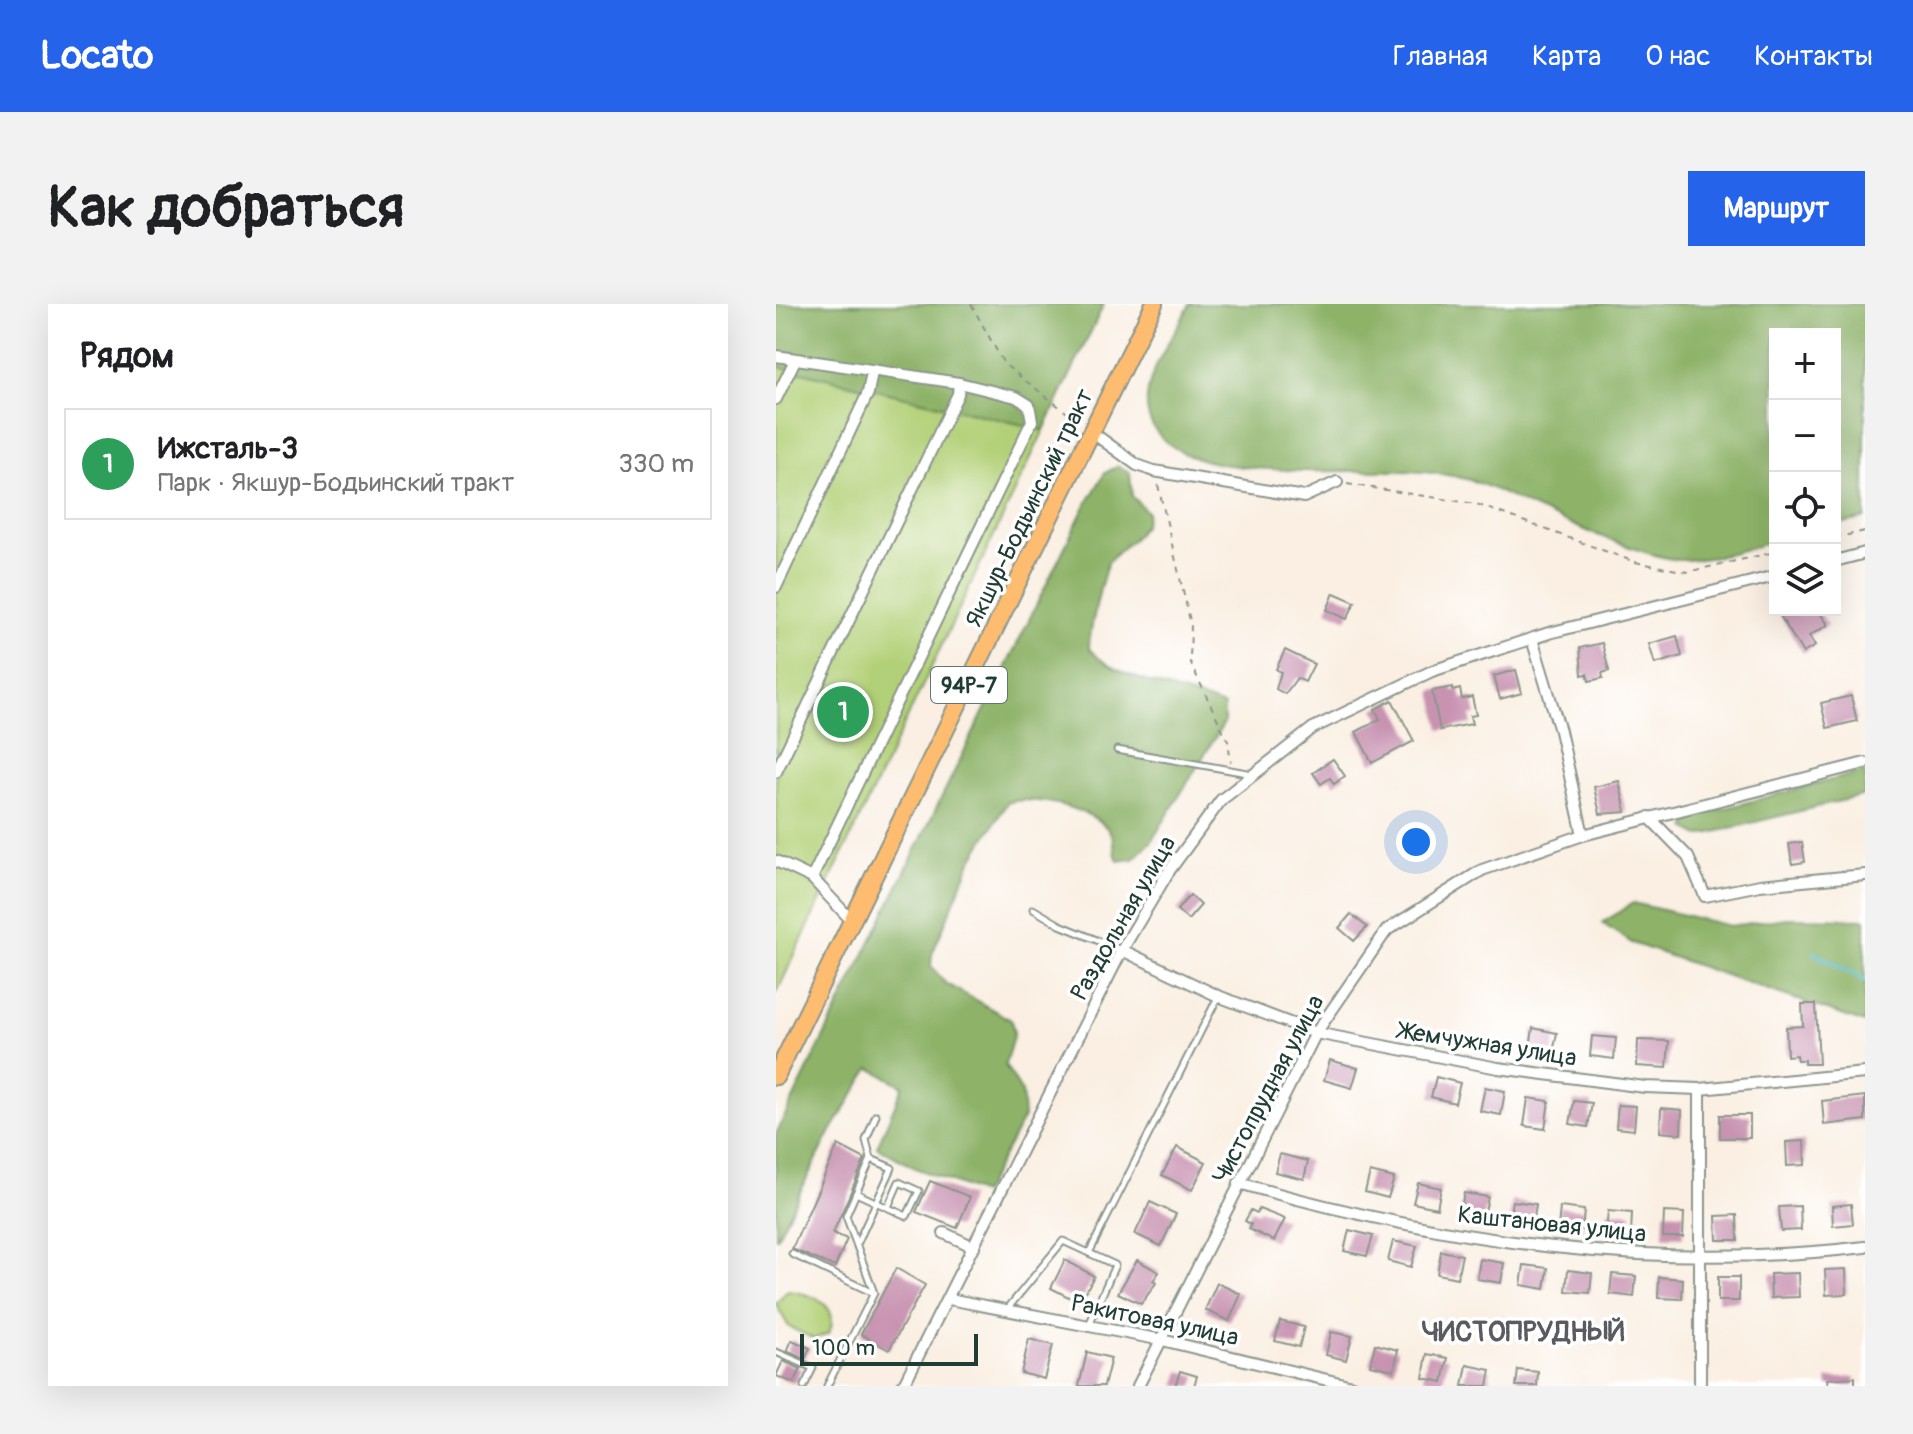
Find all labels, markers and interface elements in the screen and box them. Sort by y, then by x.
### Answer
text: Locato [40,32,153,80]
text: Главная [1393,39,1488,74]
text: Карта [1532,39,1601,74]
text: О нас [1645,39,1710,74]
text: Контакты [1754,39,1873,74]
button: Маршрут [1688,171,1865,246]
text: Как добраться [48,174,404,243]
map controls [1769,328,1841,616]
button: + [1769,328,1841,400]
text: Рядом [80,335,174,378]
street label: Якшур-Бодьинский тракт [959,384,1100,632]
button: − [1769,400,1841,472]
text: Ижсталь-3 [158,430,298,467]
text: 1 [103,448,113,480]
text: 330 m [618,448,694,480]
text: Парк · Якшур-Бодьинский тракт [158,467,514,499]
button: locate [1769,472,1841,544]
button: layers [1769,544,1841,616]
road number: 94Р-7 [931,667,1007,703]
pin: 1 [817,682,869,742]
your location [1396,822,1436,862]
street label: Раздольная улица [1065,831,1182,1006]
street label: Чистопрудная улица [1207,990,1330,1188]
street label: Жемчужная улица [1393,1016,1579,1073]
street label: Каштановая улица [1456,1200,1648,1249]
street label: Ракитовая улица [1069,1289,1241,1352]
district label: ЧИСТОПРУДНЫЙ [1421,1315,1625,1350]
scale bar [800,1330,978,1366]
text: 100 m [812,1334,875,1362]

